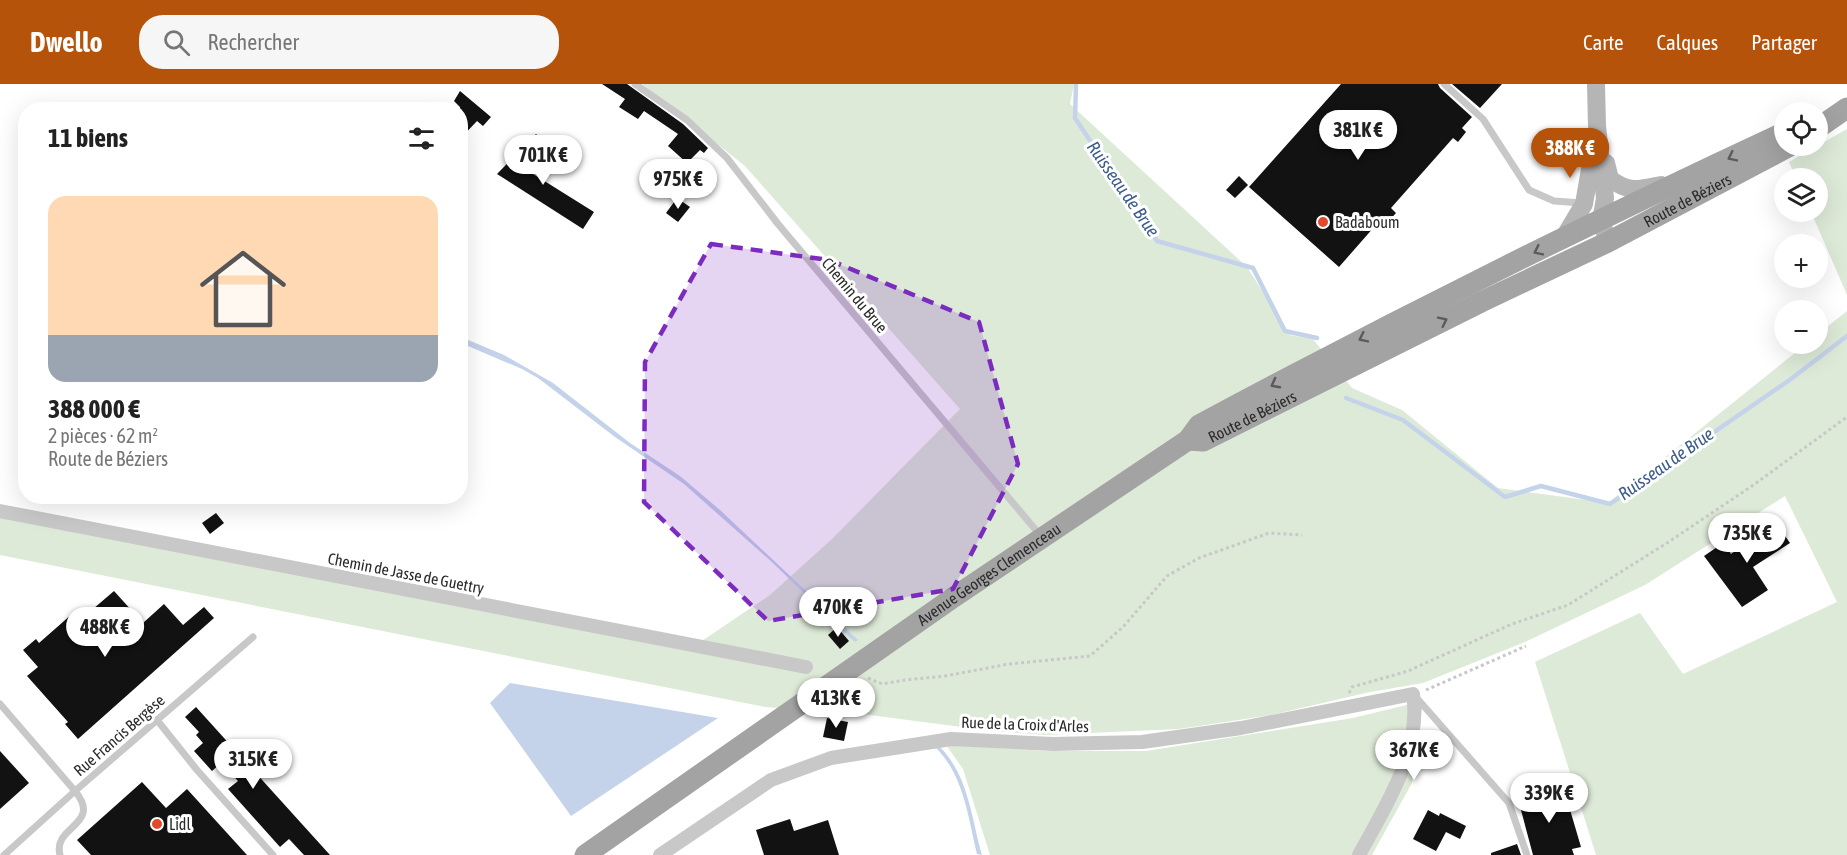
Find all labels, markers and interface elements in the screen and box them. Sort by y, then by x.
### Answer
search box [139,15,559,69]
text: Dwello [30,26,103,58]
icon: search [160,26,193,59]
text: Rechercher [208,29,299,55]
text: Carte [1583,30,1624,54]
text: Calques [1657,30,1718,54]
text: Partager [1751,30,1817,54]
map controls [1774,102,1828,354]
button: locate [1774,102,1828,156]
pin: 381K € [1309,110,1407,161]
text: 381K € [1333,118,1383,141]
icon: filters [405,122,438,155]
text: 11 biens [48,123,128,153]
pin: 388K € [1521,128,1619,179]
pin: 701K € [494,135,592,186]
text: 388K € [1545,136,1595,159]
water label: Ruisseau de Brue [1083,137,1164,241]
text: 701K € [518,143,568,166]
one-way arrow [1728,150,1739,162]
pin: 975K € [629,159,727,210]
text: 975K € [653,167,703,190]
button: layers [1774,168,1828,222]
street label: Route de Béziers [1641,170,1734,231]
place label: Badaboum [1335,213,1399,231]
marker: Badaboum [1316,215,1330,229]
button: + [1774,234,1828,288]
icon: home [189,235,297,343]
one-way arrow [1533,244,1544,256]
street label: Chemin du Brue [818,254,892,336]
button: − [1774,300,1828,354]
one-way arrow [1437,316,1448,328]
one-way arrow [1359,331,1370,343]
one-way arrow [1270,377,1281,388]
street label: Route de Béziers [1205,387,1300,446]
text: 388 000 € [48,394,140,424]
water label: Ruisseau de Brue [1614,423,1718,504]
text: 2 pièces · 62 m² [48,424,158,447]
text: Route de Béziers [48,447,168,470]
pin: 735K € [1698,513,1796,564]
street label: Avenue Georges Clemenceau [914,519,1064,629]
text: 735K € [1722,521,1772,544]
street label: Chemin de Jasse de Guettry [326,549,486,598]
pin: 470K € [789,587,887,638]
text: 470K € [813,595,863,618]
pin: 488K € [56,607,154,658]
text: 488K € [80,615,130,638]
pin: 413K € [787,678,885,729]
text: 413K € [811,686,861,709]
street label: Rue Francis Bergèse [70,691,169,780]
street label: Rue de la Croix d'Arles [961,713,1089,735]
pin: 367K € [1365,730,1463,781]
text: 367K € [1389,738,1439,761]
pin: 315K € [204,739,302,790]
text: 315K € [228,747,278,770]
pin: 339K € [1500,773,1598,824]
text: 339K € [1524,781,1574,804]
place label: Lidl [169,815,191,833]
marker: Lidl [150,817,164,831]

